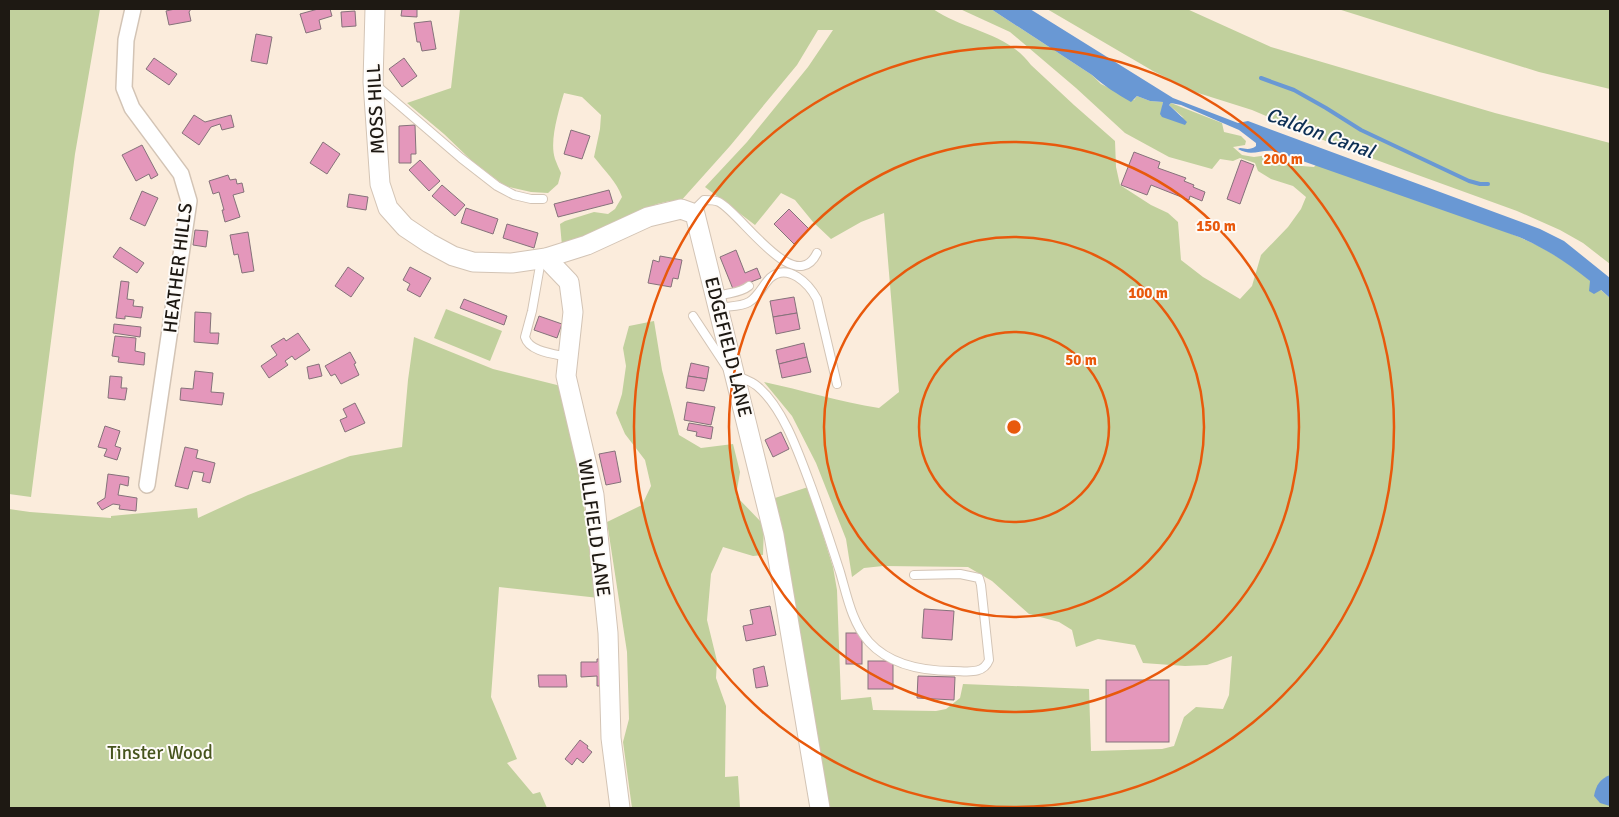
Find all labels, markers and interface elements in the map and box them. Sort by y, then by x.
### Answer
street label: MOSS HILL [362,63,390,155]
water label: Caldon Canal [1263,102,1379,165]
text: 200 m [1263,150,1303,168]
street label: HEATHER HILLS [158,202,198,334]
text: 150 m [1196,217,1236,235]
street label: EDGEFIELD LANE [699,274,757,420]
text: 100 m [1128,284,1168,302]
text: 50 m [1065,351,1097,369]
centre of rings [1005,418,1023,436]
street label: WILLFIELD LANE [572,458,616,598]
park label: Tinster Wood [107,741,213,765]

